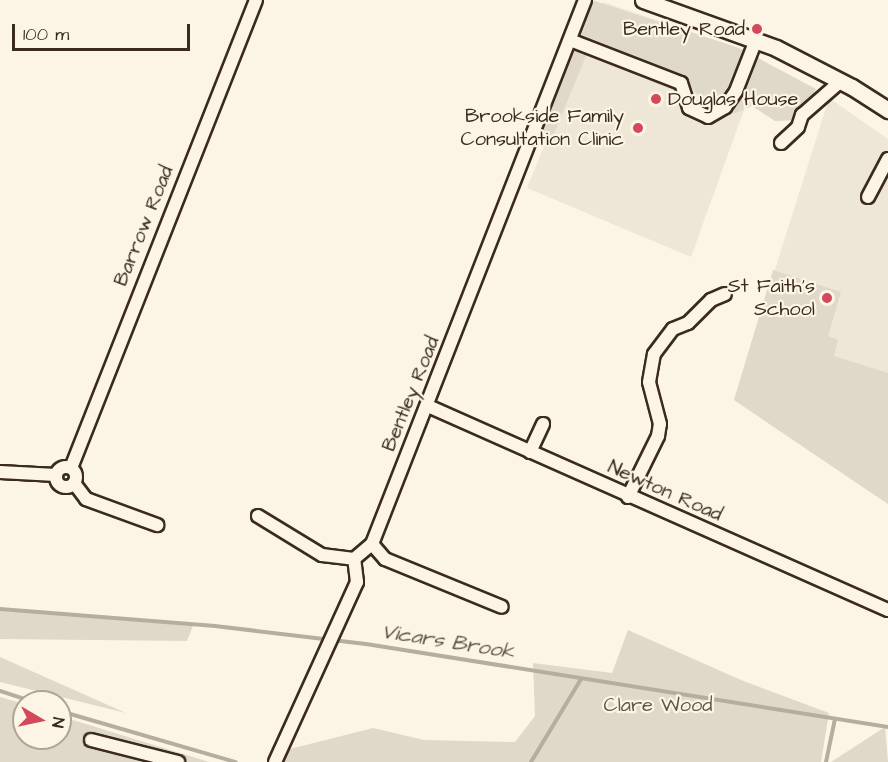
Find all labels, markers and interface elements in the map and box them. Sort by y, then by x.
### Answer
scale bar [15,12,194,50]
place label: Bentley Road [623,17,745,41]
text: 100 m [23,22,69,47]
marker: Bentley Road [750,22,764,36]
place label: Douglas House [668,87,798,111]
marker: Douglas House [649,92,663,106]
place label: Brookside Family Consultation Clinic [461,104,624,151]
marker: Brookside Family Consultation Clinic [629,119,647,137]
street label: Barrow Road [109,162,179,290]
place label: St Faith's School [728,274,815,321]
marker: St Faith's School [820,291,834,305]
street label: Bentley Road [377,333,445,455]
street label: Newton Road [604,455,726,527]
water label: Vicars Brook [380,619,516,665]
north arrow [12,690,72,750]
park label: Clare Wood [604,693,712,717]
text: N [46,716,69,729]

